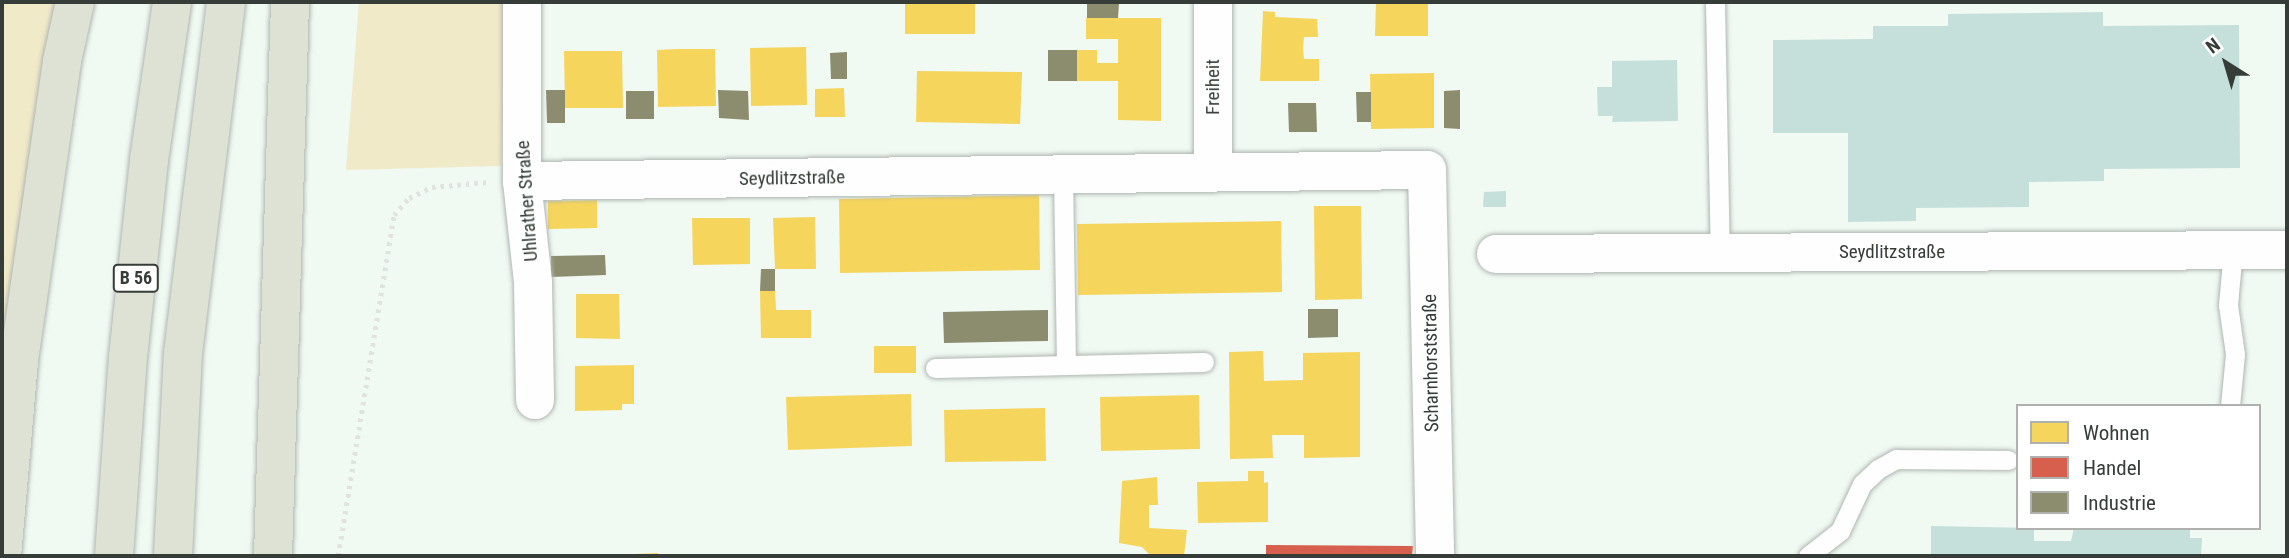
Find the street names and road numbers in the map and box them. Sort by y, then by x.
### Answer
street label: Freiheit [1202,59,1224,115]
street label: Uhlrather Straße [511,140,543,262]
street label: Seydlitzstraße [739,166,845,190]
street label: Seydlitzstraße [1839,241,1945,263]
road number: B 56 [111,264,160,292]
street label: Scharnhorststraße [1418,294,1444,432]

